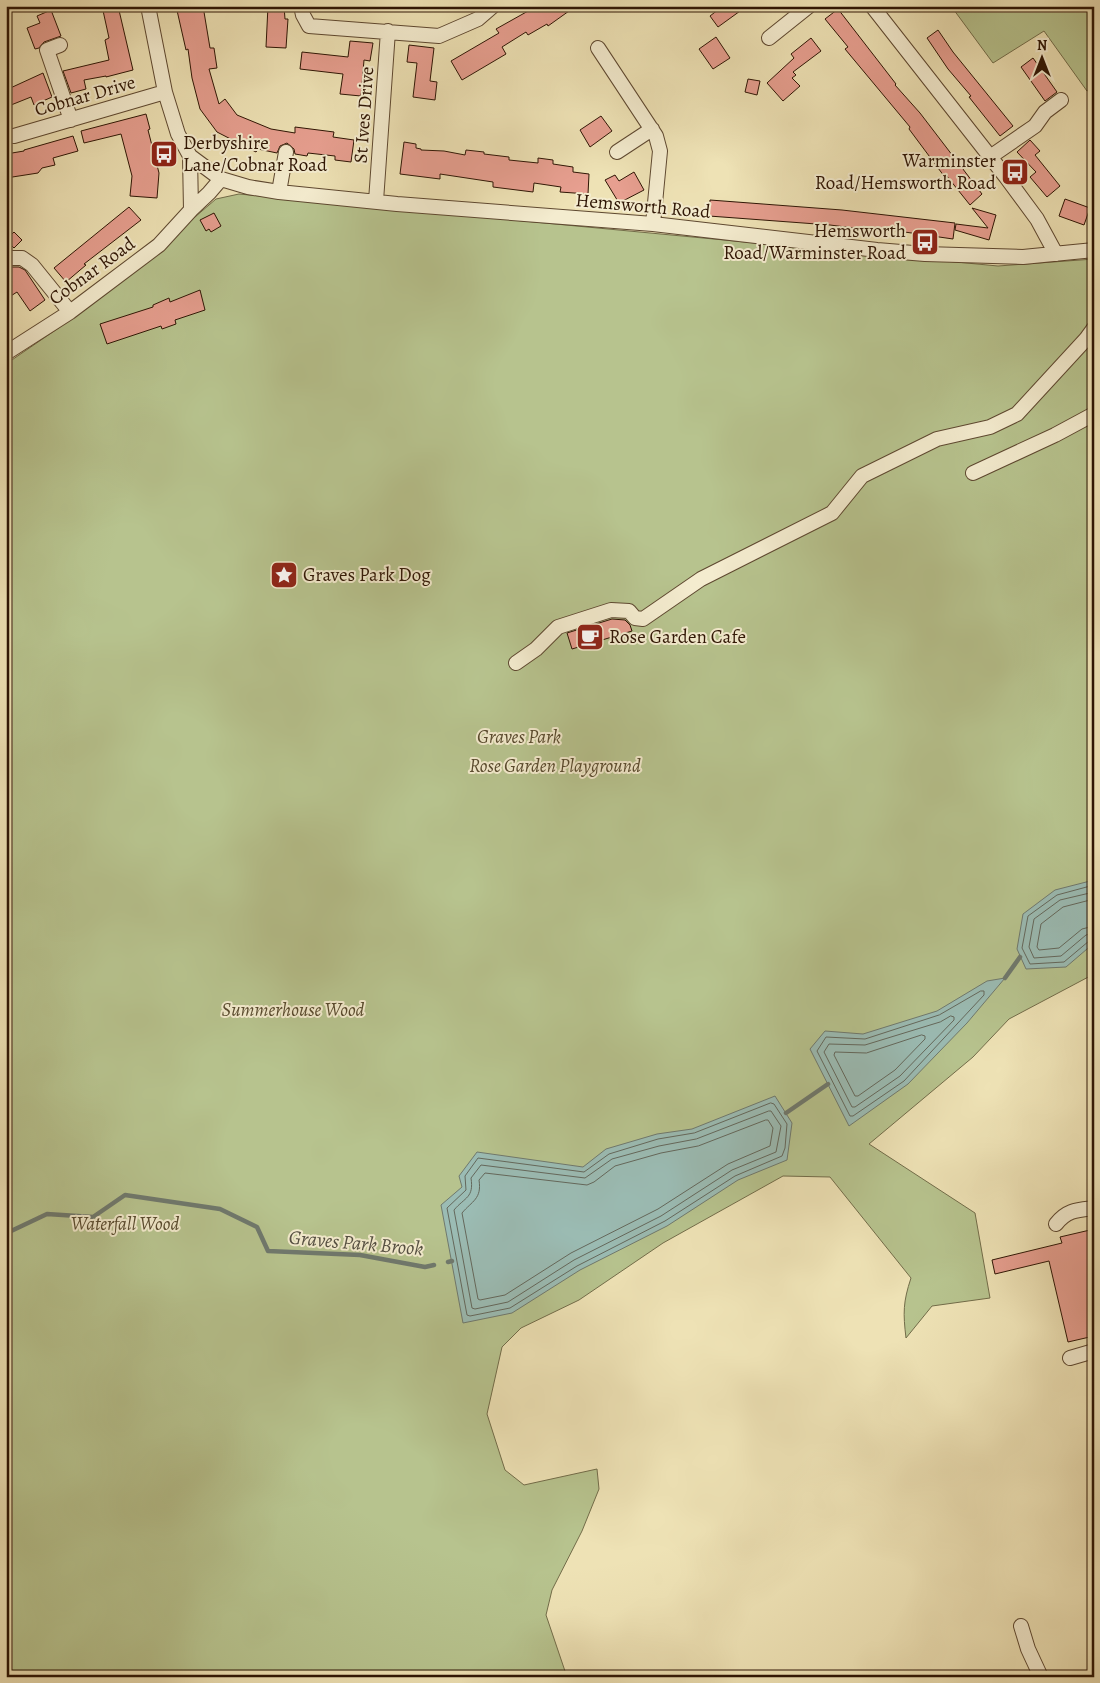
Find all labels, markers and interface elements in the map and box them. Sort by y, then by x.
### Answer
north arrow [1018,32,1068,82]
text: N [1037,36,1047,55]
street label: St Ives Drive [348,66,380,164]
street label: Cobnar Drive [32,69,138,123]
place label: Derbyshire Lane/Cobnar Road [183,130,328,178]
bus stop icon: Derbyshire Lane/Cobnar Road [149,139,179,169]
place label: Warminster Road/Hemsworth Road [815,148,997,196]
bus stop icon: Warminster Road/Hemsworth Road [1000,157,1030,187]
street label: Hemsworth Road [574,187,712,225]
place label: Hemsworth Road/Warminster Road [723,218,907,266]
bus stop icon: Hemsworth Road/Warminster Road [910,227,940,257]
street label: Cobnar Road [44,230,141,311]
place icon: Graves Park Dog [269,560,299,590]
place label: Graves Park Dog [303,562,431,588]
cafe icon: Rose Garden Cafe [575,622,605,652]
place label: Rose Garden Cafe [609,624,746,650]
park label: Graves Park [477,724,561,750]
park label: Rose Garden Playground [469,753,641,779]
park label: Summerhouse Wood [222,997,365,1023]
park label: Waterfall Wood [71,1211,180,1237]
water label: Graves Park Brook [288,1224,424,1262]

